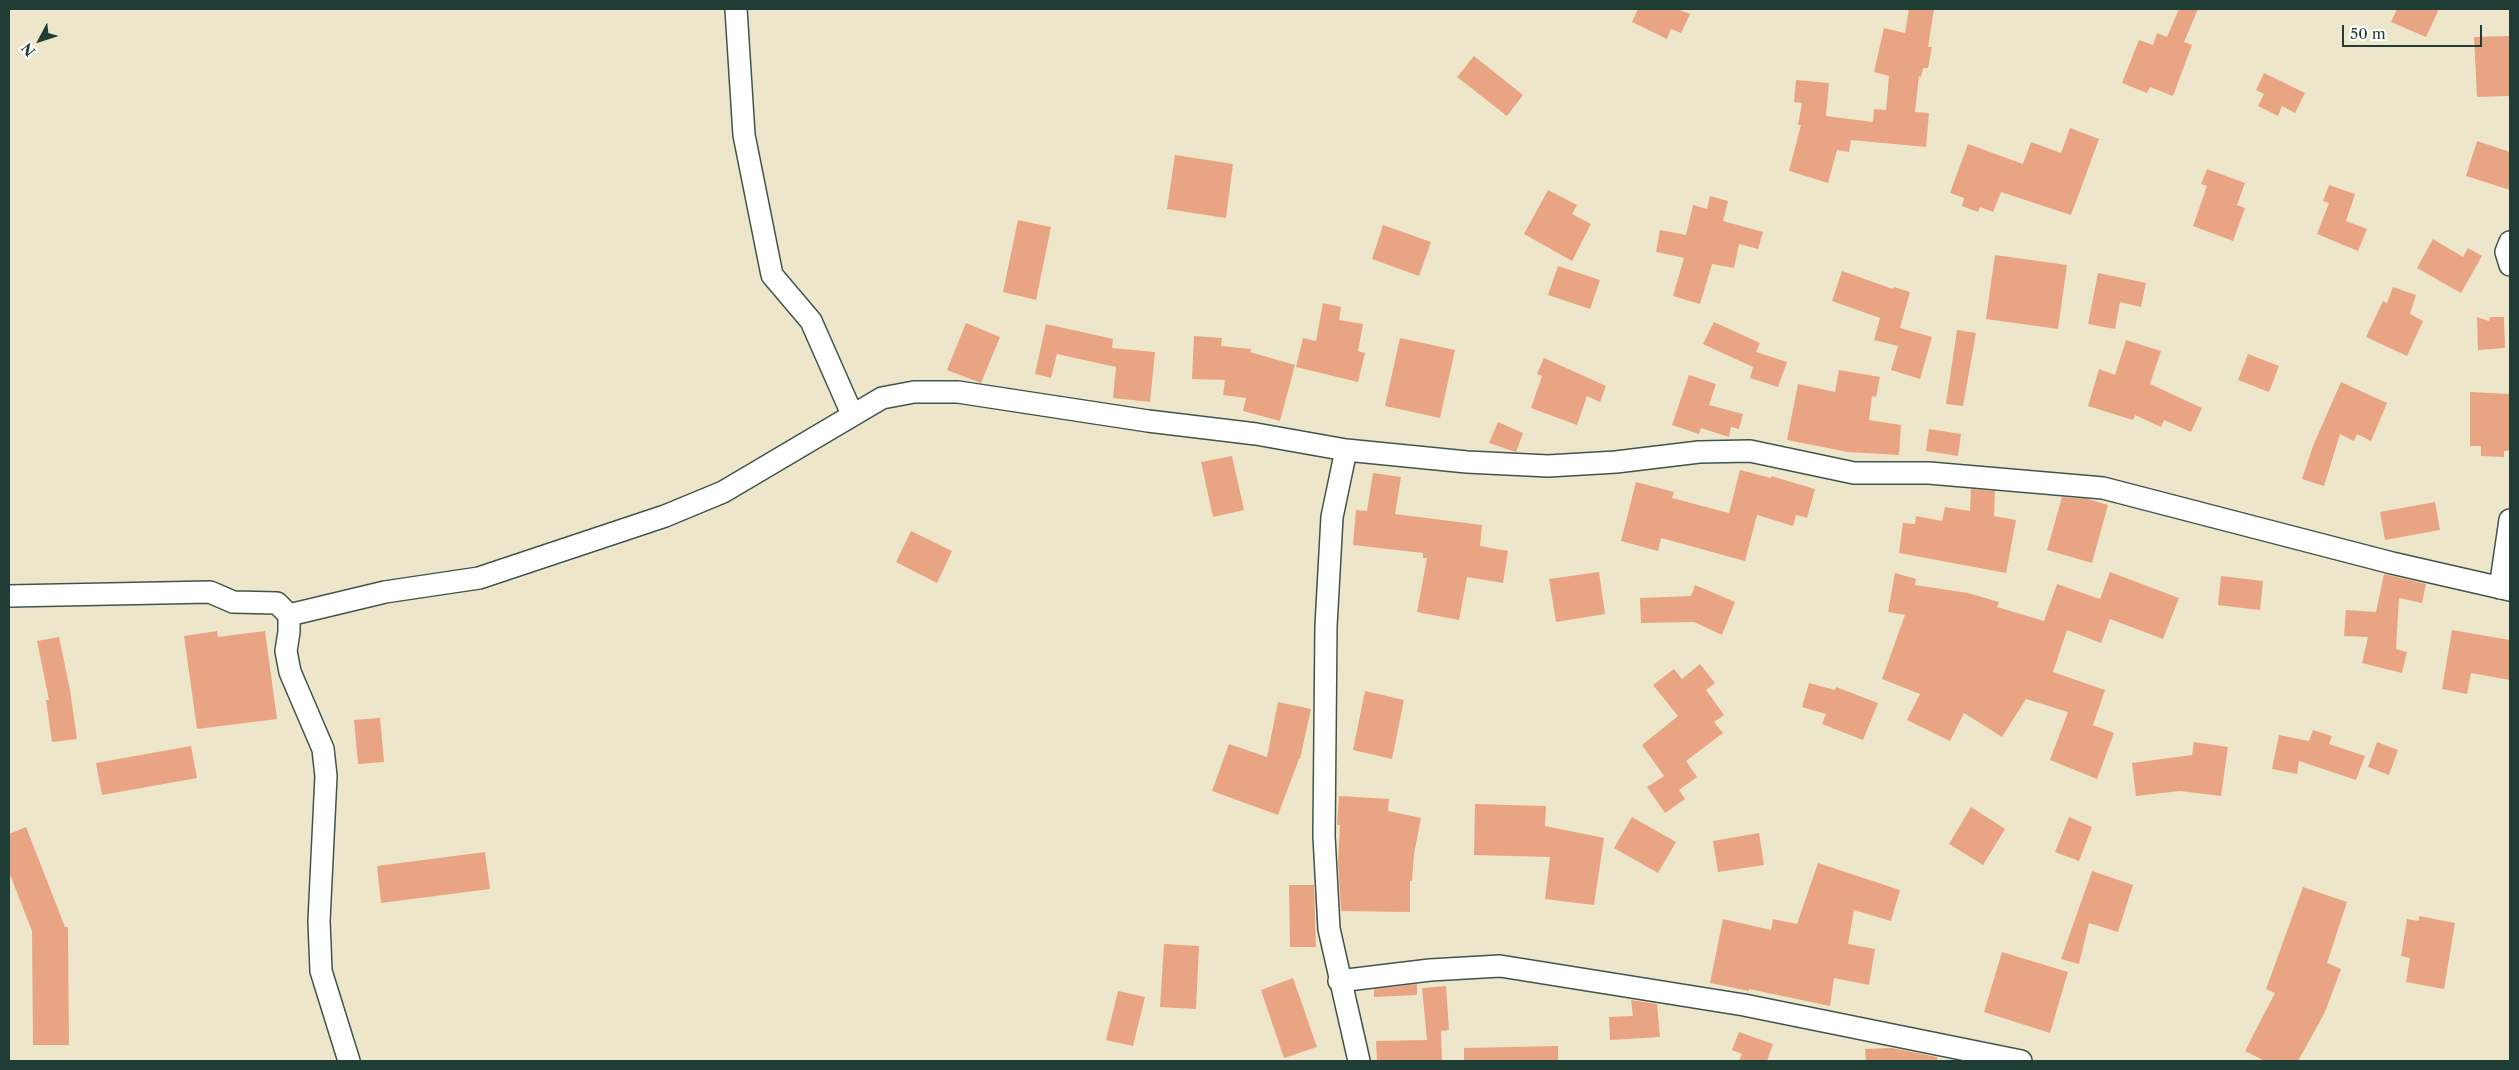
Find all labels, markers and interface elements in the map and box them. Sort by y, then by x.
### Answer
north arrow [15,15,65,65]
scale bar [2344,15,2484,47]
text: 50 m [2350,24,2386,43]
text: N [18,39,39,60]

